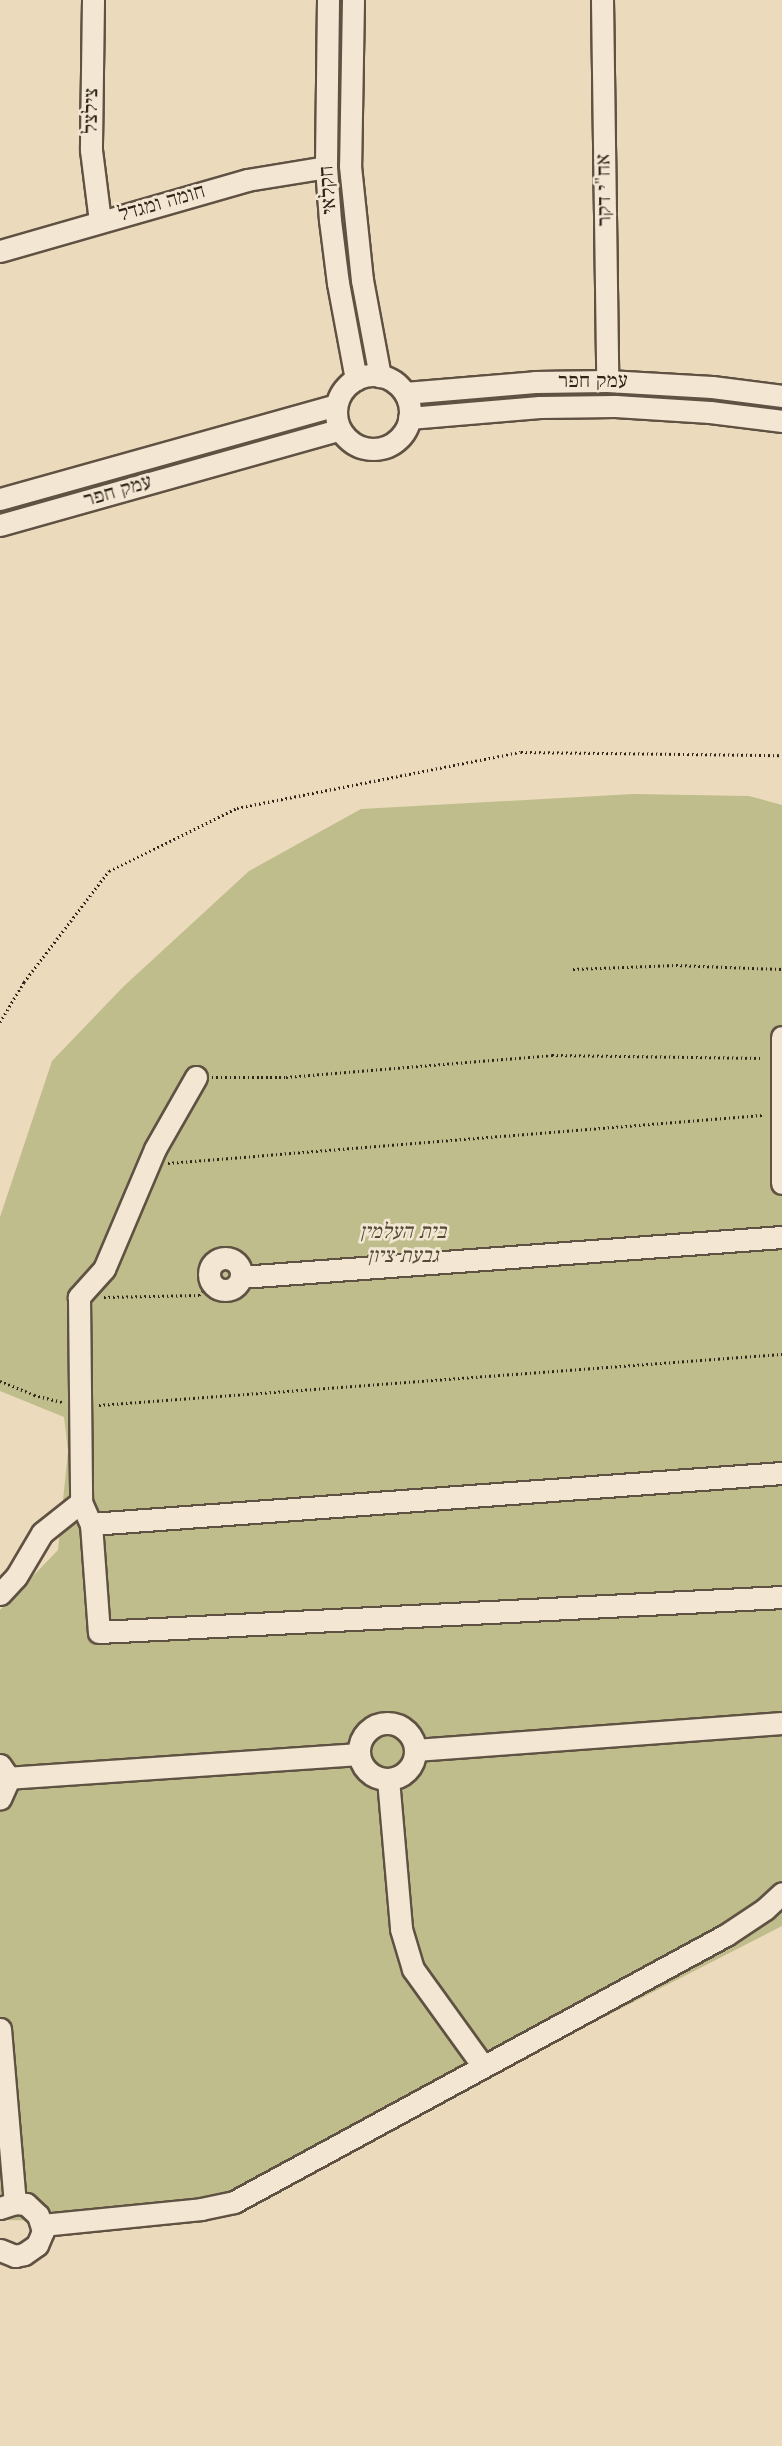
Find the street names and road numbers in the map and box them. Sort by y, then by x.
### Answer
street label: צילצל [79,88,105,134]
street label: אח"י דקר [592,154,618,226]
street label: חקלאי [315,165,343,215]
street label: חומה ומגדל [116,180,208,228]
street label: עמק חפר [558,369,628,395]
street label: עמק חפר [81,470,155,514]

